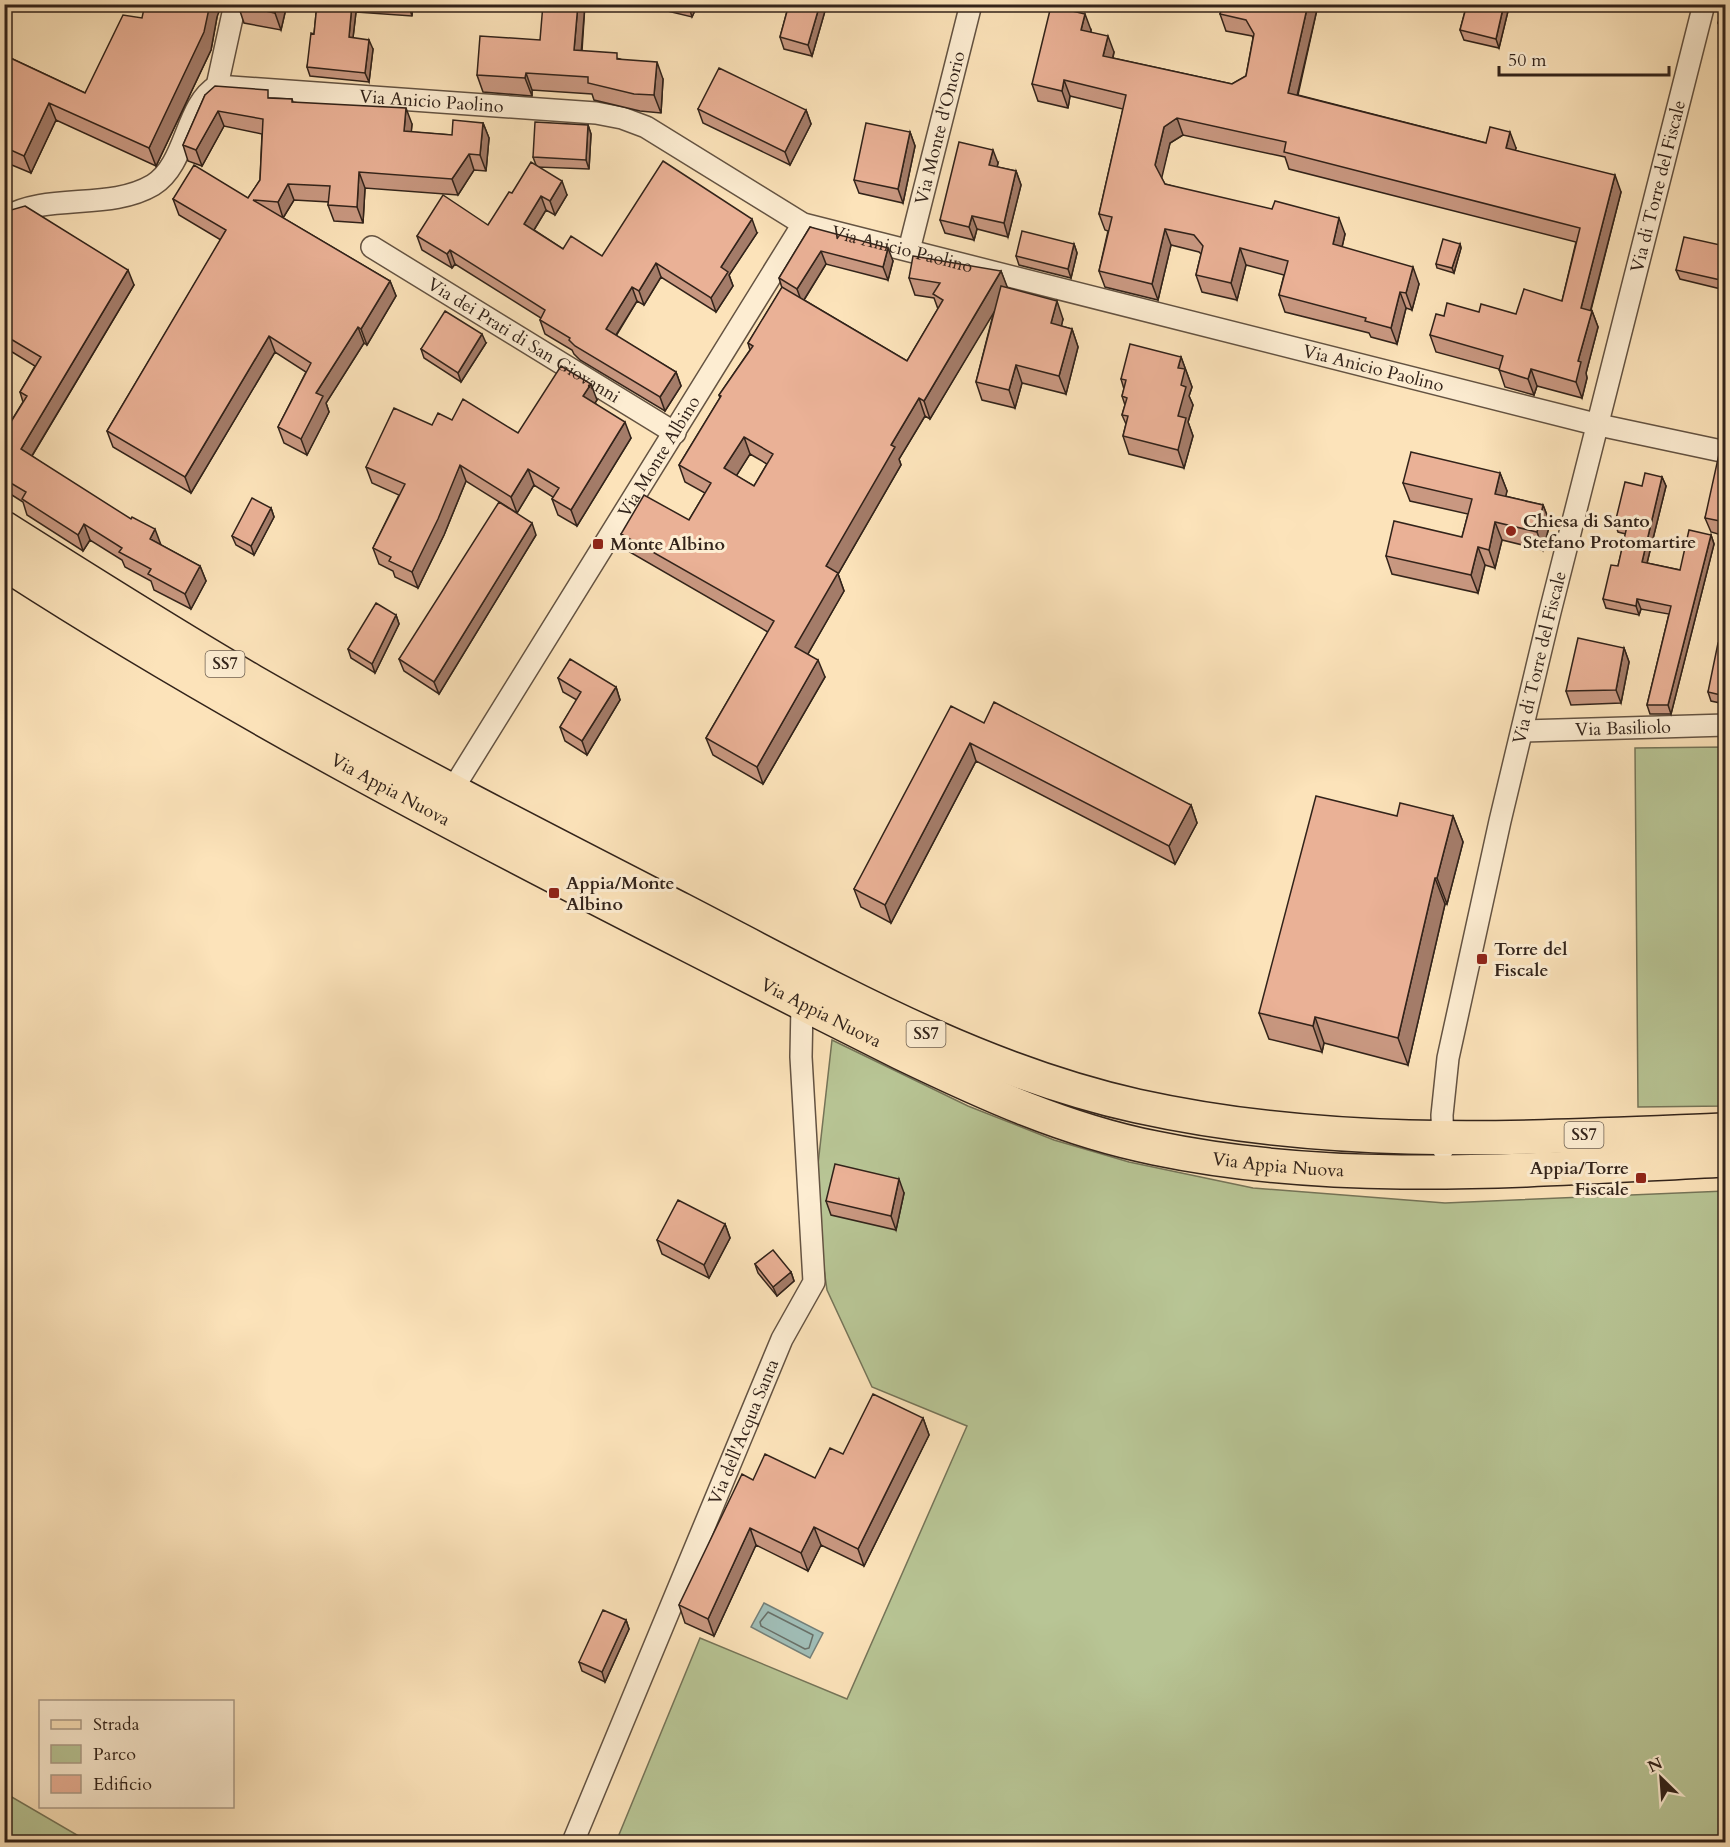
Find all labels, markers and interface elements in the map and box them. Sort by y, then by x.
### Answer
scale bar [1499,39,1668,77]
street label: Via Monte d'Onorio [908,48,971,207]
text: 50 m [1508,48,1547,73]
street label: Via Anicio Paolino [358,84,505,119]
street label: Via di Torre del Fiscale [1624,97,1692,275]
street label: Via Anicio Paolino [829,219,976,279]
street label: Via dei Prati di San Giovanni [423,271,625,409]
street label: Via Anicio Paolino [1300,338,1447,398]
street label: Via Monte Albino [612,391,706,522]
place label: Chiesa di Santo Stefano Protomartire [1523,509,1696,555]
marker: Chiesa di Santo Stefano Protomartire [1504,524,1518,538]
place label: Monte Albino [610,532,725,557]
marker: Monte Albino [591,537,605,551]
street label: Via di Torre del Fiscale [1506,569,1572,747]
road number: SS7 [206,651,244,677]
street label: Via Basiliolo [1575,714,1671,742]
street label: Via Appia Nuova [326,747,455,832]
place label: Appia/Monte Albino [566,871,675,917]
marker: Appia/Monte Albino [547,886,561,900]
place label: Torre del Fiscale [1494,937,1567,983]
marker: Torre del Fiscale [1475,952,1489,966]
street label: Via Appia Nuova [756,972,886,1054]
road number: SS7 [906,1021,946,1047]
road number: SS7 [1564,1122,1604,1148]
street label: Via Appia Nuova [1211,1146,1345,1183]
place label: Appia/Torre Fiscale [1530,1156,1629,1202]
marker: Appia/Torre Fiscale [1634,1171,1648,1185]
street label: Via dell'Acqua Santa [702,1355,785,1509]
legend [39,1700,234,1808]
text: Strada [93,1712,140,1737]
text: Parco [93,1742,136,1767]
north arrow [1631,1748,1691,1808]
text: N [1644,1752,1666,1778]
text: Edificio [93,1772,152,1797]

